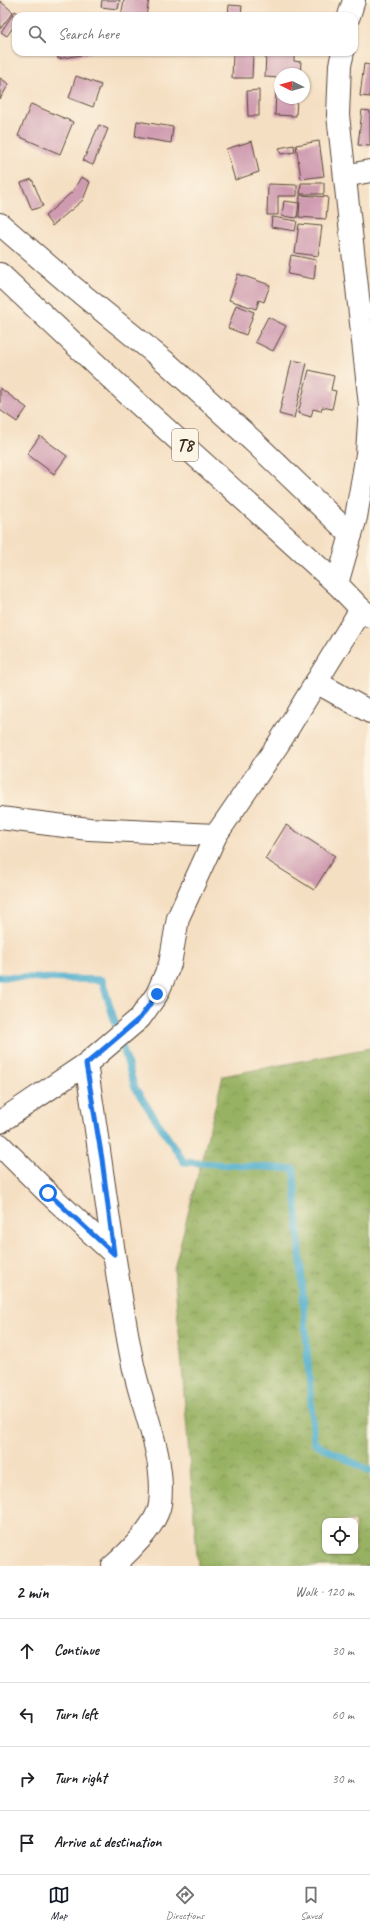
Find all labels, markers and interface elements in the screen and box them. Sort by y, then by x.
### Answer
search box [12,12,358,56]
icon: search [26,23,48,45]
text: Search here [58,25,119,44]
north arrow [274,68,310,104]
road number: T8 [172,429,198,461]
route end [148,985,166,1003]
route start [39,1184,57,1202]
map controls [322,1518,358,1554]
button: locate [322,1518,358,1554]
text: 2 min [16,1582,49,1603]
text: Walk · 120 m [295,1584,354,1600]
icon: ahead [16,1640,38,1662]
text: Continue [54,1641,99,1660]
text: 30 m [332,1643,354,1659]
icon: left [16,1704,38,1726]
text: Turn left [54,1705,97,1724]
text: 60 m [332,1707,354,1723]
icon: right [16,1768,38,1790]
text: Turn right [54,1769,107,1788]
text: 30 m [332,1771,354,1787]
icon: arrive [16,1832,38,1854]
text: Arrive at destination [54,1833,161,1852]
tab: Map [48,1884,70,1922]
tab: Directions [166,1884,204,1922]
tab: Saved [300,1884,322,1922]

